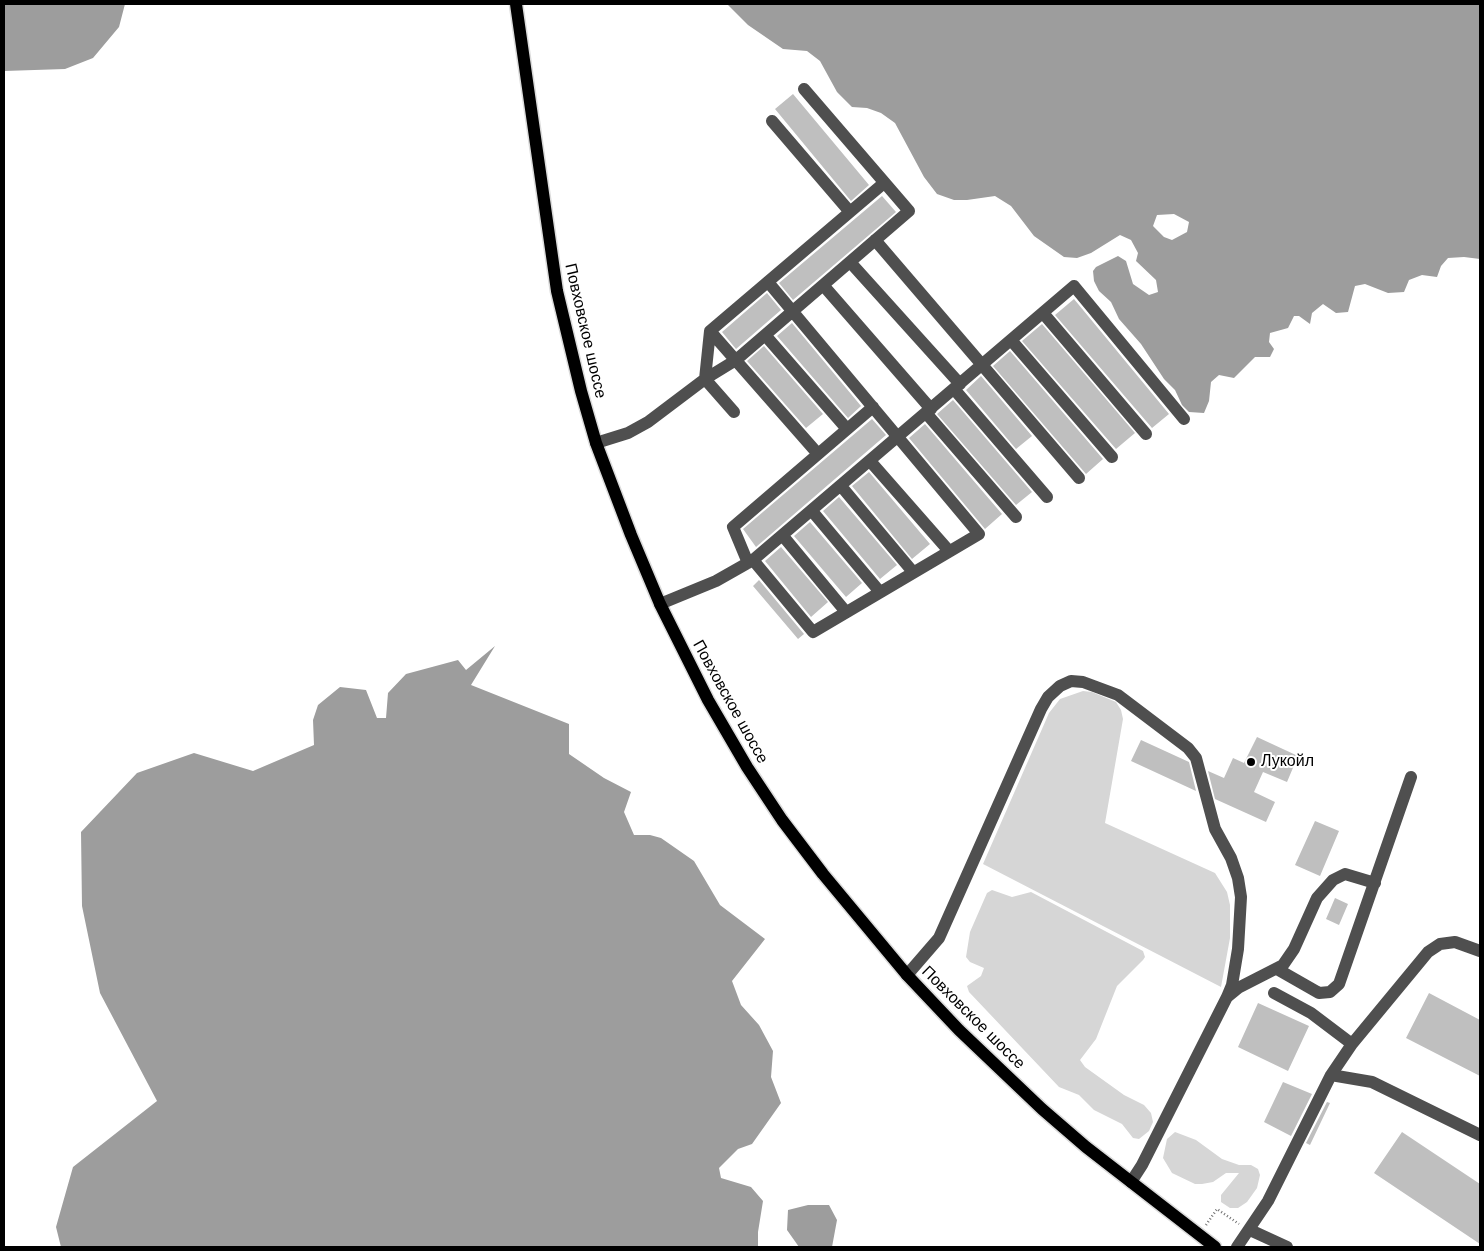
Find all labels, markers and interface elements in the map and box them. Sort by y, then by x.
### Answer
street label: Повховское шоссе [560,262,610,400]
street label: Повховское шоссе [688,637,772,767]
place label: Лукойл [1261,752,1314,772]
marker: Лукойл [1245,756,1257,768]
street label: Повховское шоссе [917,962,1029,1074]

